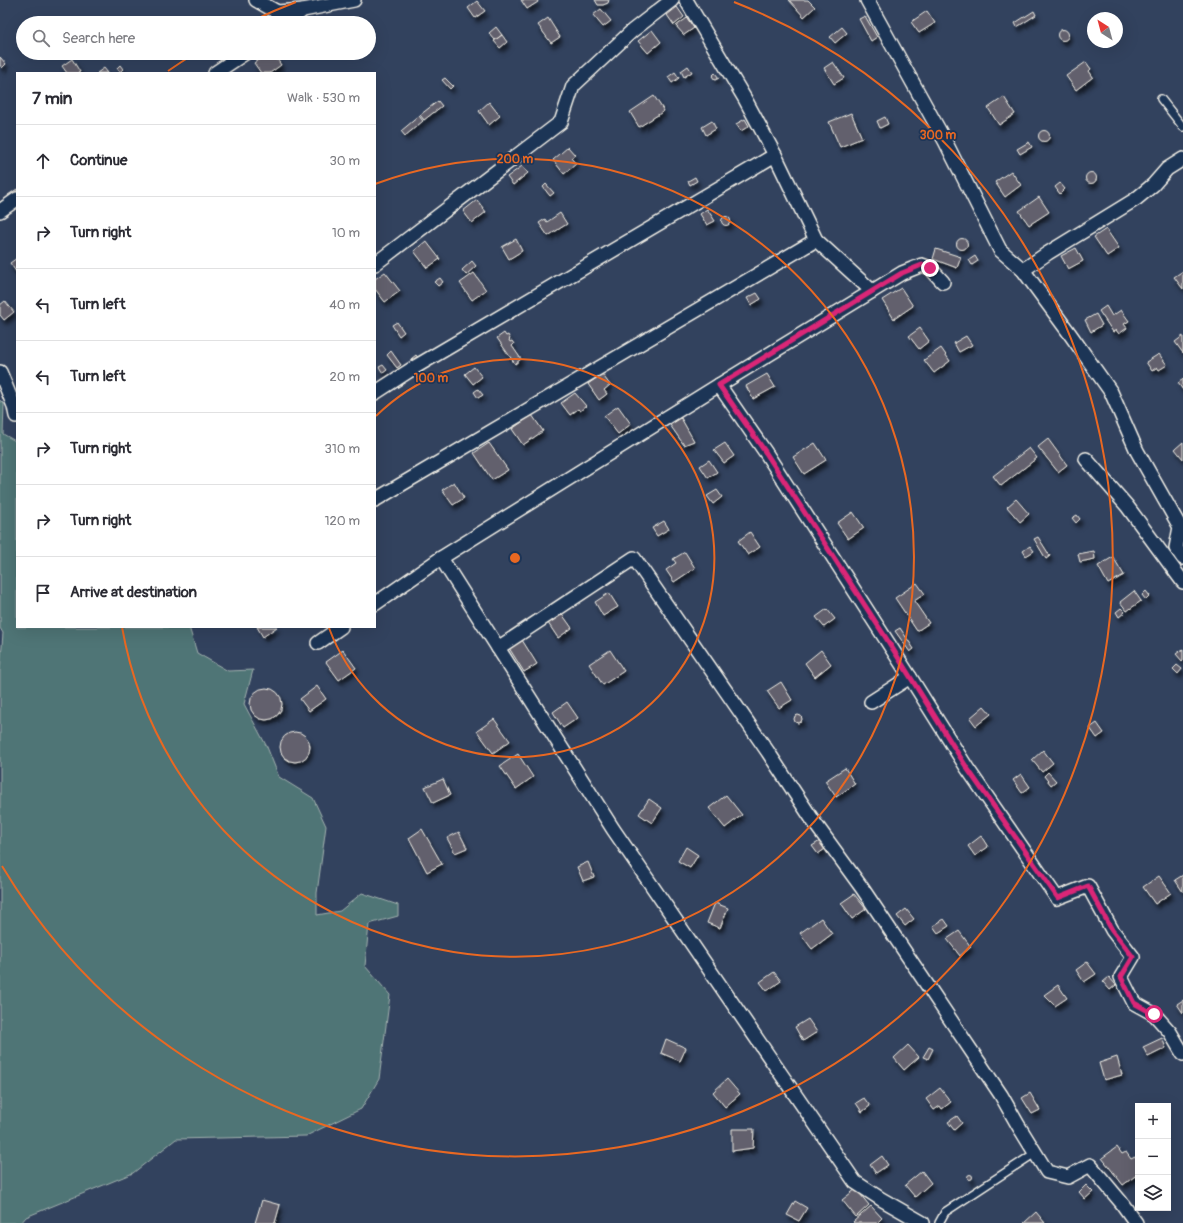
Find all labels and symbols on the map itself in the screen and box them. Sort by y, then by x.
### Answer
north arrow [1087,12,1123,48]
text: 300 m [920,128,957,143]
text: 200 m [497,152,534,167]
route end [921,259,939,277]
text: 100 m [414,371,449,386]
centre of rings [508,551,522,565]
route start [1145,1005,1163,1023]

